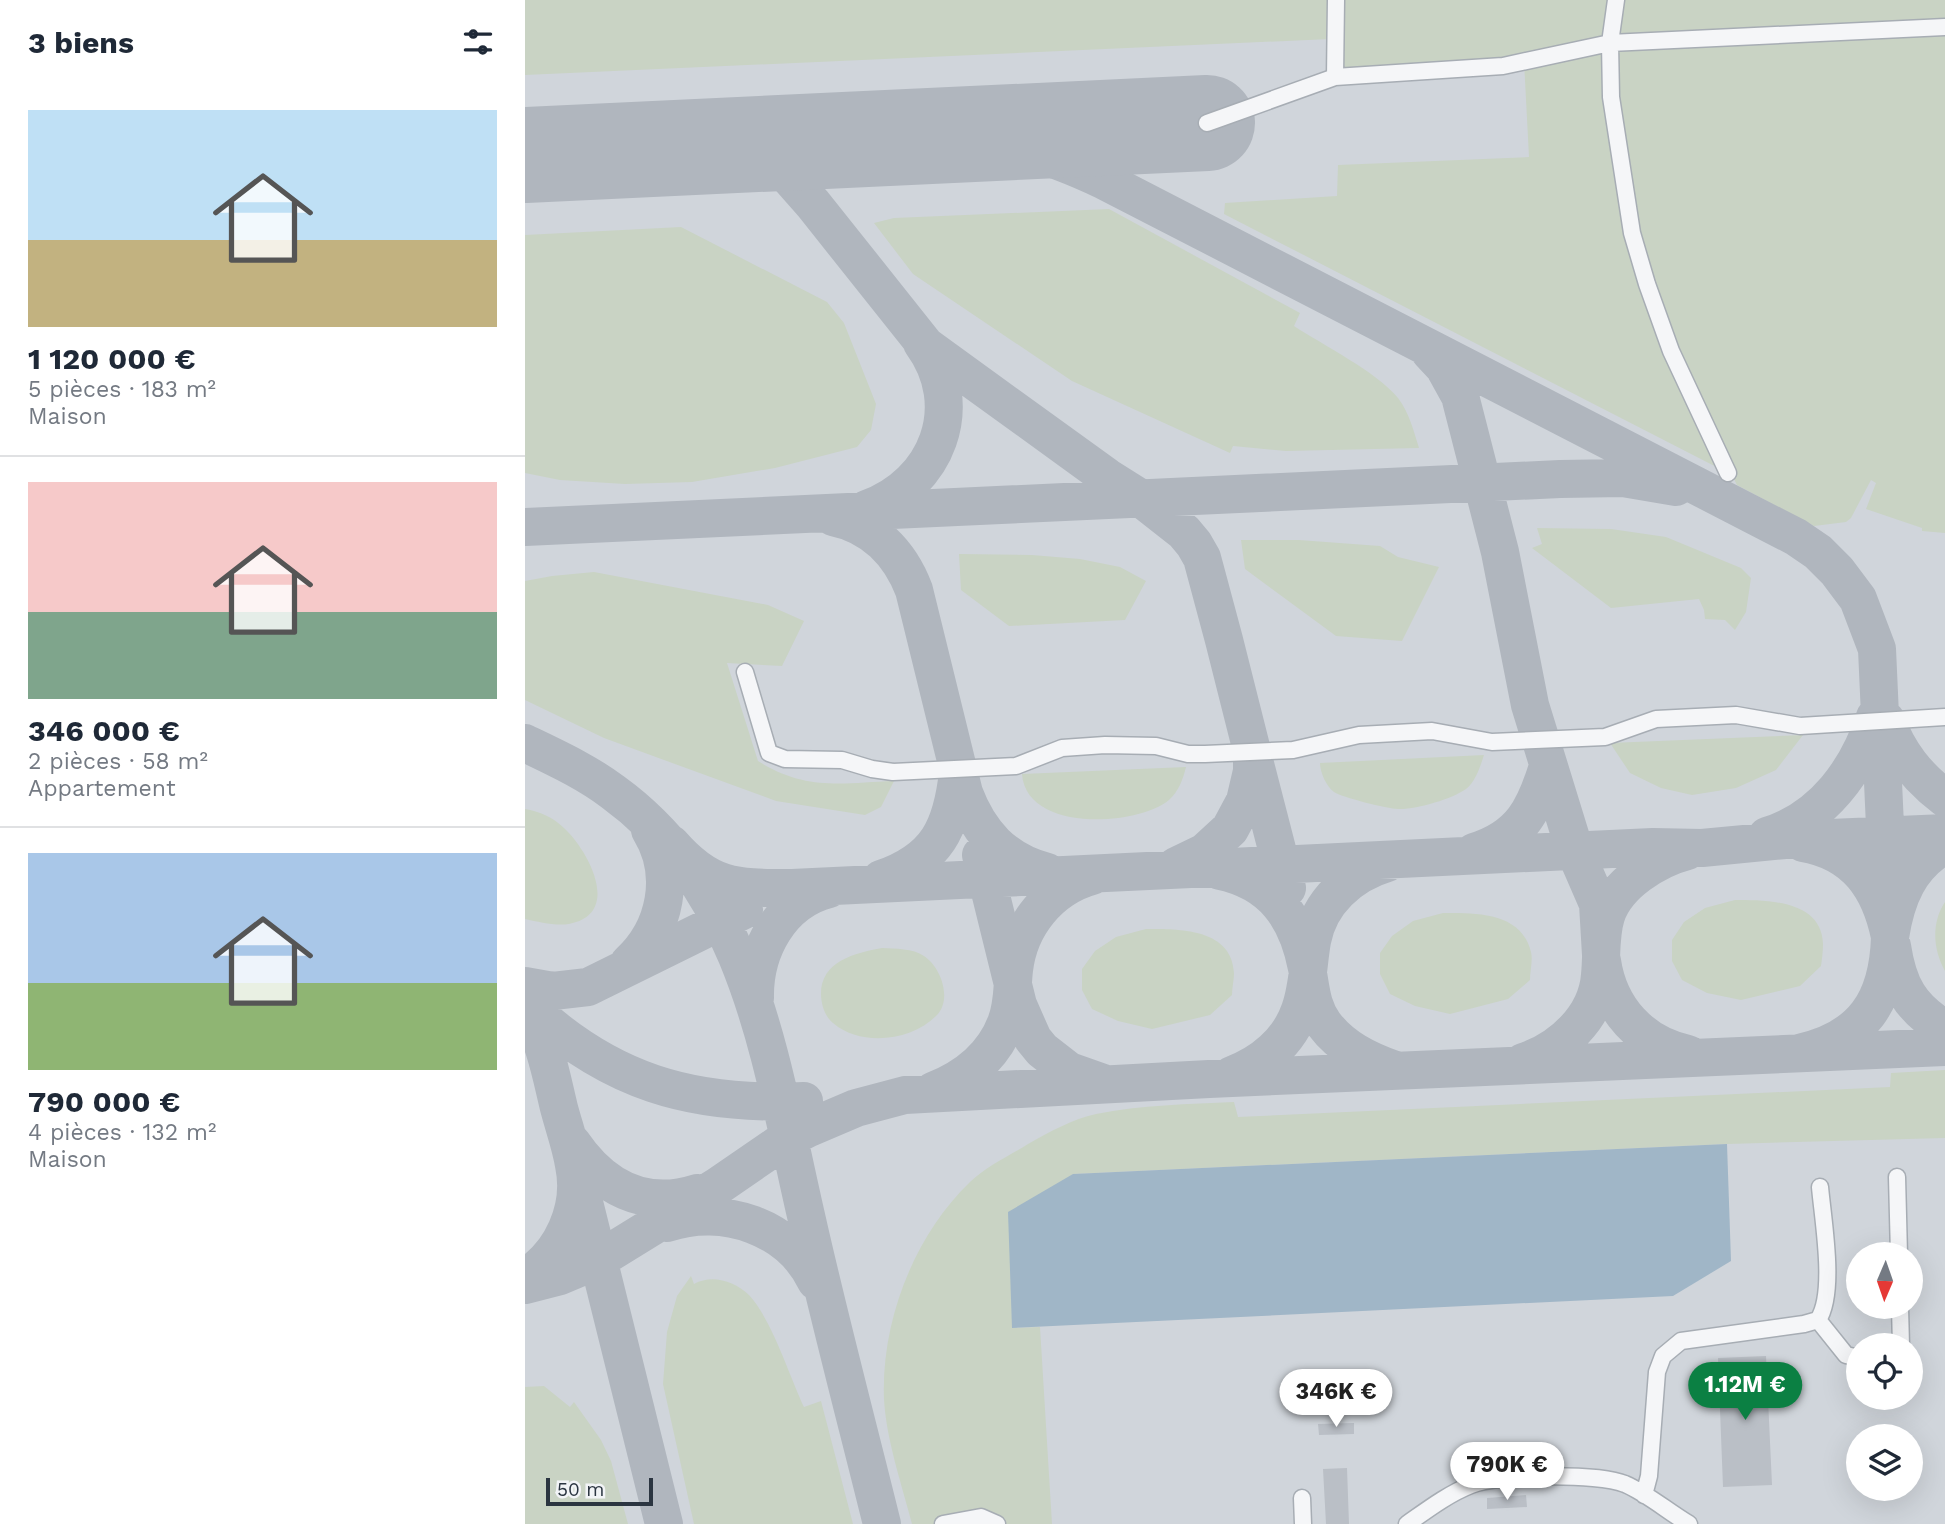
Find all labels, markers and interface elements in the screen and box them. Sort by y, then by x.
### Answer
icon: filters [459,23,497,61]
text: 3 biens [28,25,134,60]
icon: home [200,155,326,281]
text: 1 120 000 € [28,341,196,376]
text: 5 pièces · 183 m² [28,376,216,403]
text: Maison [28,403,107,430]
icon: home [200,527,326,653]
text: 346 000 € [28,713,180,748]
text: 2 pièces · 58 m² [28,748,208,775]
text: Appartement [28,775,176,802]
icon: home [200,898,326,1024]
text: 790 000 € [28,1084,180,1119]
text: 4 pièces · 132 m² [28,1119,216,1146]
text: Maison [28,1146,107,1173]
north arrow [1846,1242,1923,1320]
map controls [1846,1242,1923,1501]
button: locate [1846,1333,1923,1410]
pin: 1.12M € [1680,1362,1810,1422]
pin: 346K € [1279,1370,1393,1429]
text: 1.12M € [1704,1371,1786,1398]
text: 346K € [1295,1378,1377,1405]
button: layers [1846,1424,1923,1501]
pin: 790K € [1450,1442,1564,1502]
text: 790K € [1466,1451,1548,1478]
scale bar [546,1475,653,1507]
text: 50 m [557,1478,604,1501]

